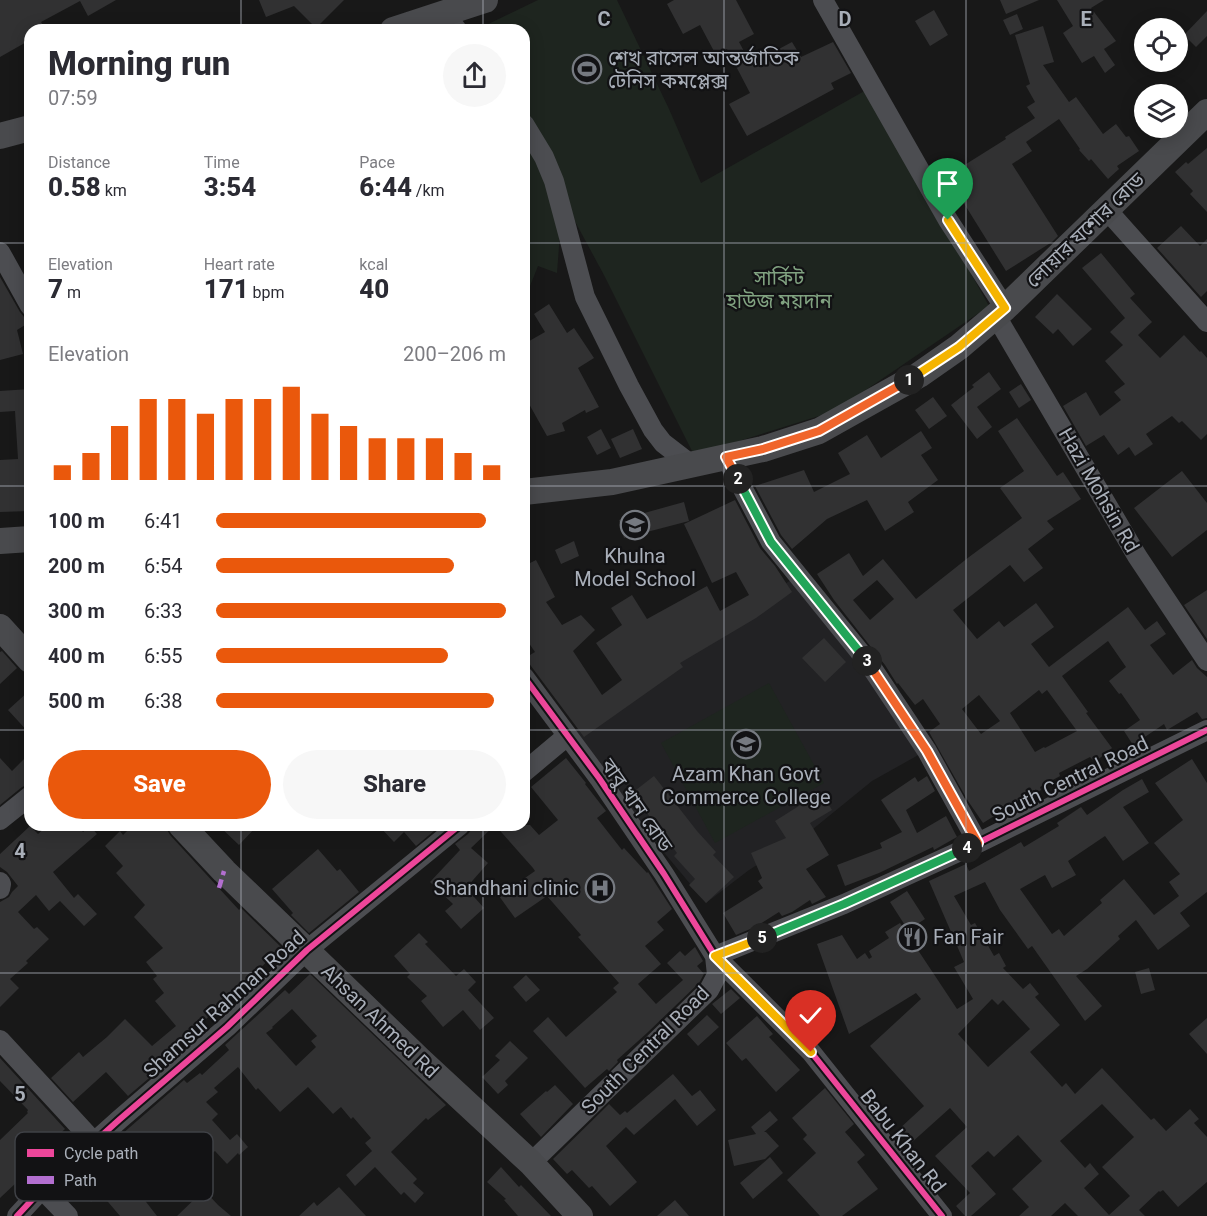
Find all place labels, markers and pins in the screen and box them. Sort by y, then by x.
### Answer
place label: শেখ রাসেল আন্তর্জাতিক টেনিস কমপ্লেক্স [608,45,800,93]
sports icon: শেখ রাসেল আন্তর্জাতিক টেনিস কমপ্লেক্স [571,53,603,85]
pin [922,158,973,220]
pin: 1 [894,365,924,395]
pin: 2 [723,464,753,494]
school or university icon: Khulna Model School [619,509,651,541]
place label: Khulna Model School [574,544,696,591]
pin: 3 [852,646,882,676]
school or university icon: Azam Khan Govt Commerce College [730,728,762,760]
place label: Azam Khan Govt Commerce College [661,762,831,809]
pin: 4 [952,833,982,863]
hospital icon: Shandhani clinic [584,872,616,904]
place label: Shandhani clinic [434,876,579,900]
restaurant icon: Fan Fair [896,921,928,953]
pin: 5 [747,923,777,953]
place label: Fan Fair [933,925,1004,949]
pin [785,990,836,1052]

